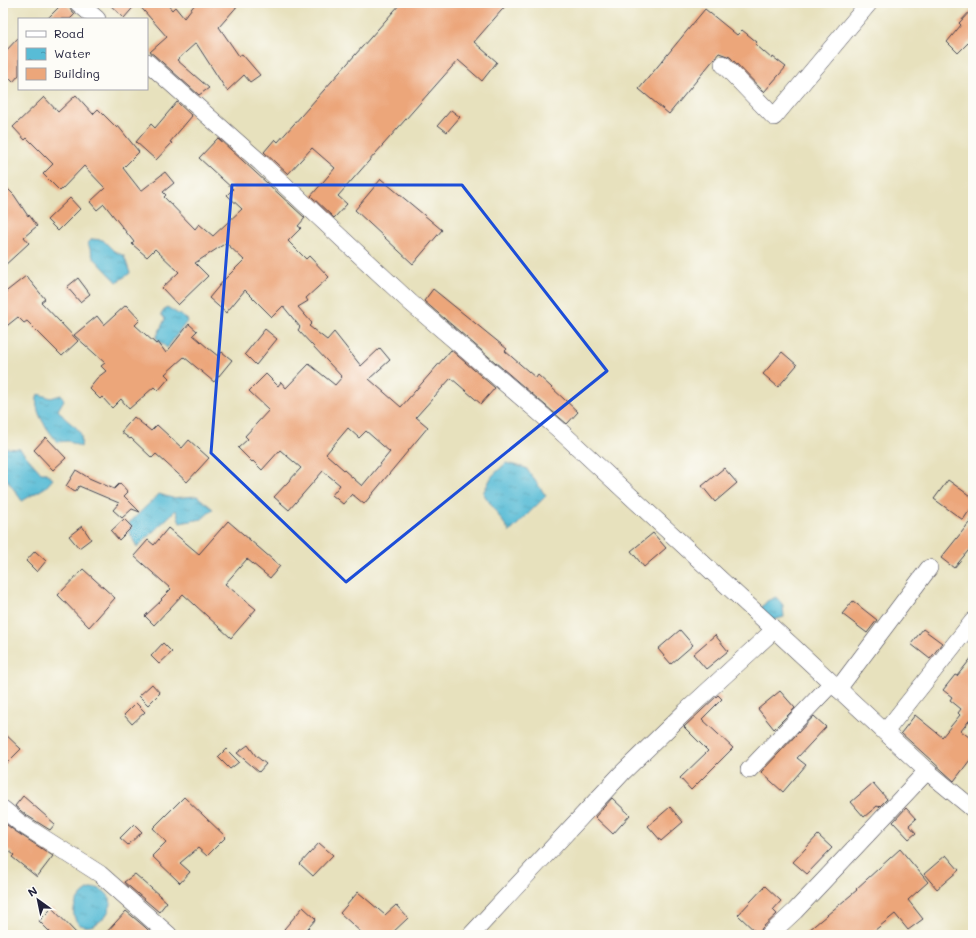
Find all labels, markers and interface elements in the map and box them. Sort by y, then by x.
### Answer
legend [18,18,148,90]
text: Road [54,25,84,41]
text: Water [54,45,91,61]
text: Building [54,65,100,81]
north arrow [18,880,58,920]
text: N [25,883,40,900]

